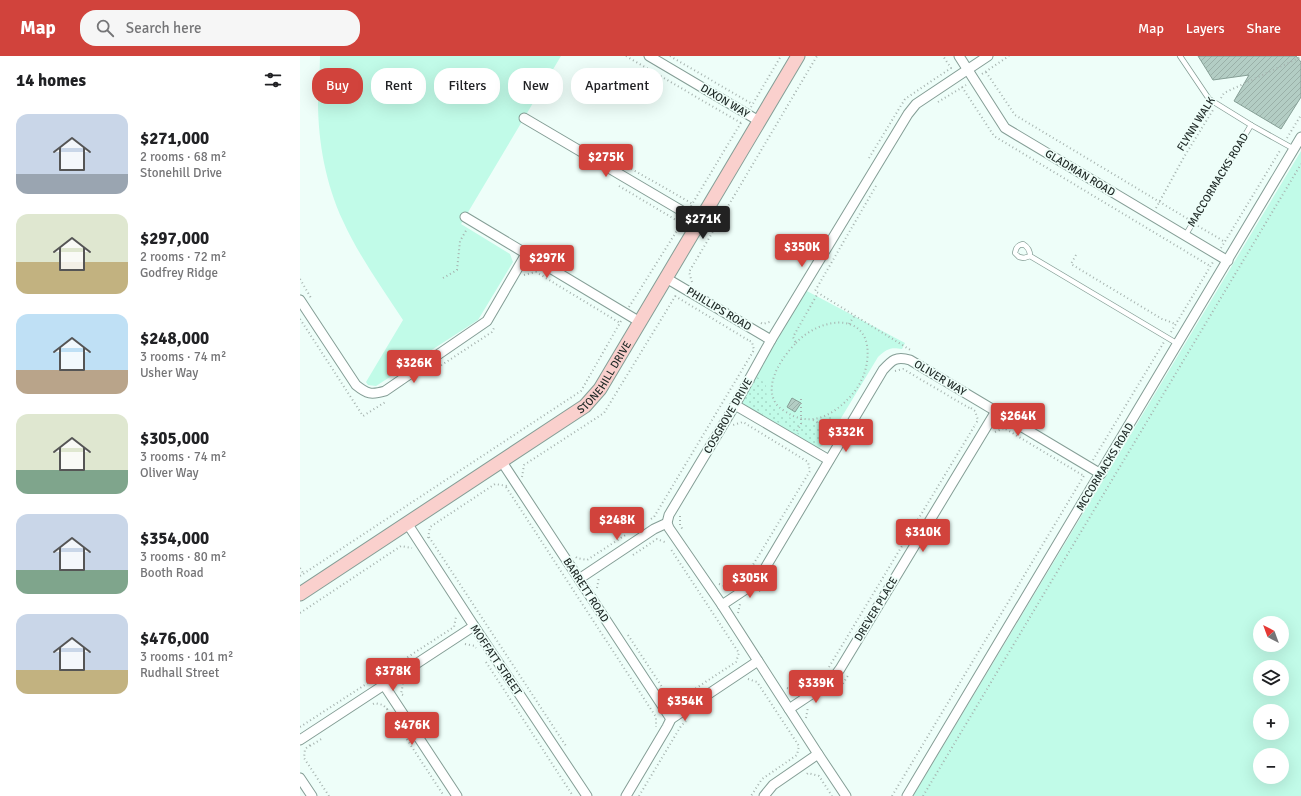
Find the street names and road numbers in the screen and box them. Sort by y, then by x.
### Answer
street label: DIXON WAY [698,81,752,121]
street label: FLYNN WALK [1174,94,1218,153]
street label: MACCORMACKS ROAD [1185,131,1251,229]
street label: GLADMAN ROAD [1043,147,1117,199]
street label: PHILLIPS ROAD [684,284,754,334]
street label: STONEHILL DRIVE [574,339,634,416]
street label: OLIVER WAY [912,357,969,399]
street label: COSGROVE DRIVE [701,376,755,456]
street label: MCCORMACKS ROAD [1074,421,1136,513]
street label: BARRETT ROAD [560,556,612,624]
street label: DREVER PLACE [852,574,900,644]
street label: MOFFATT STREET [468,622,525,698]

